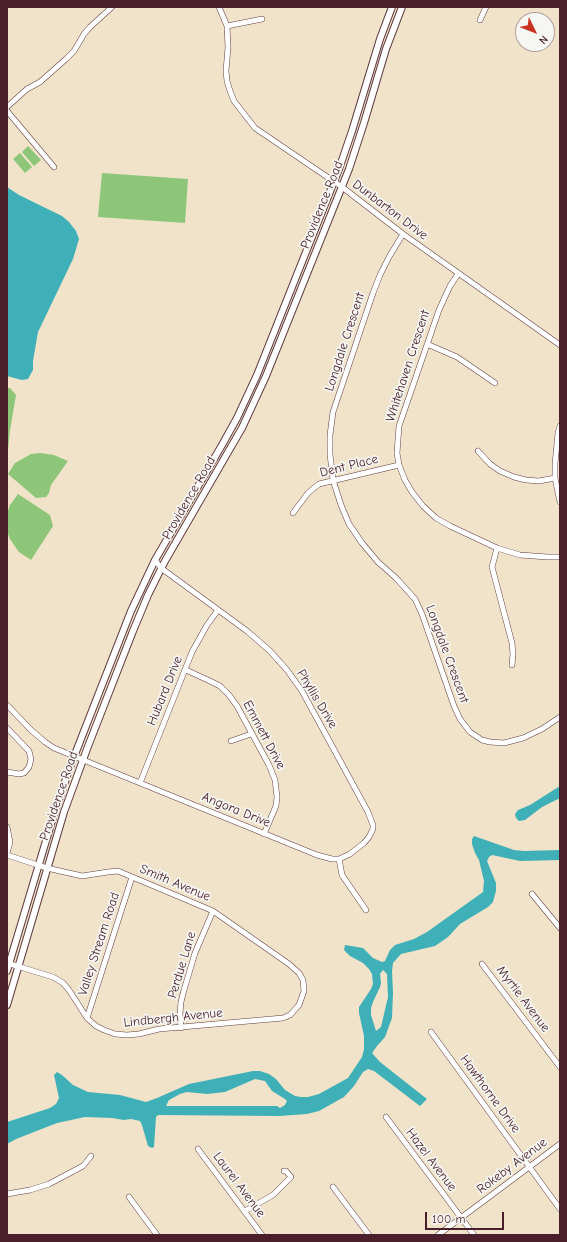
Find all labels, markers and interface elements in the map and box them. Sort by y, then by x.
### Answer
north arrow [515,12,555,52]
text: N [536,33,551,47]
street label: Providence Road [297,159,347,251]
street label: Dunbarton Drive [349,177,431,243]
street label: Longdale Crescent [322,291,368,393]
street label: Whitehaven Crescent [383,308,433,424]
street label: Dent Place [318,451,380,481]
street label: Providence Road [159,454,219,542]
street label: Longdale Crescent [422,603,472,705]
street label: Hubard Drive [144,654,186,728]
street label: Phyllis Drive [293,667,341,731]
street label: Emmett Drive [239,698,289,772]
street label: Providence Road [36,749,82,843]
street label: Angora Drive [199,789,273,831]
street label: Smith Avenue [137,861,213,905]
street label: Valley Stream Road [75,890,123,998]
street label: Perdue Lane [164,930,200,1000]
street label: Myrtle Avenue [493,963,553,1035]
street label: Lindbergh Avenue [123,1005,223,1031]
street label: Hawthorne Drive [456,1052,524,1136]
street label: Hazel Avenue [402,1125,460,1195]
street label: Rokeby Avenue [474,1135,550,1197]
street label: Laurel Avenue [209,1149,269,1221]
scale bar [427,1204,506,1230]
text: 100 m [432,1212,465,1226]

